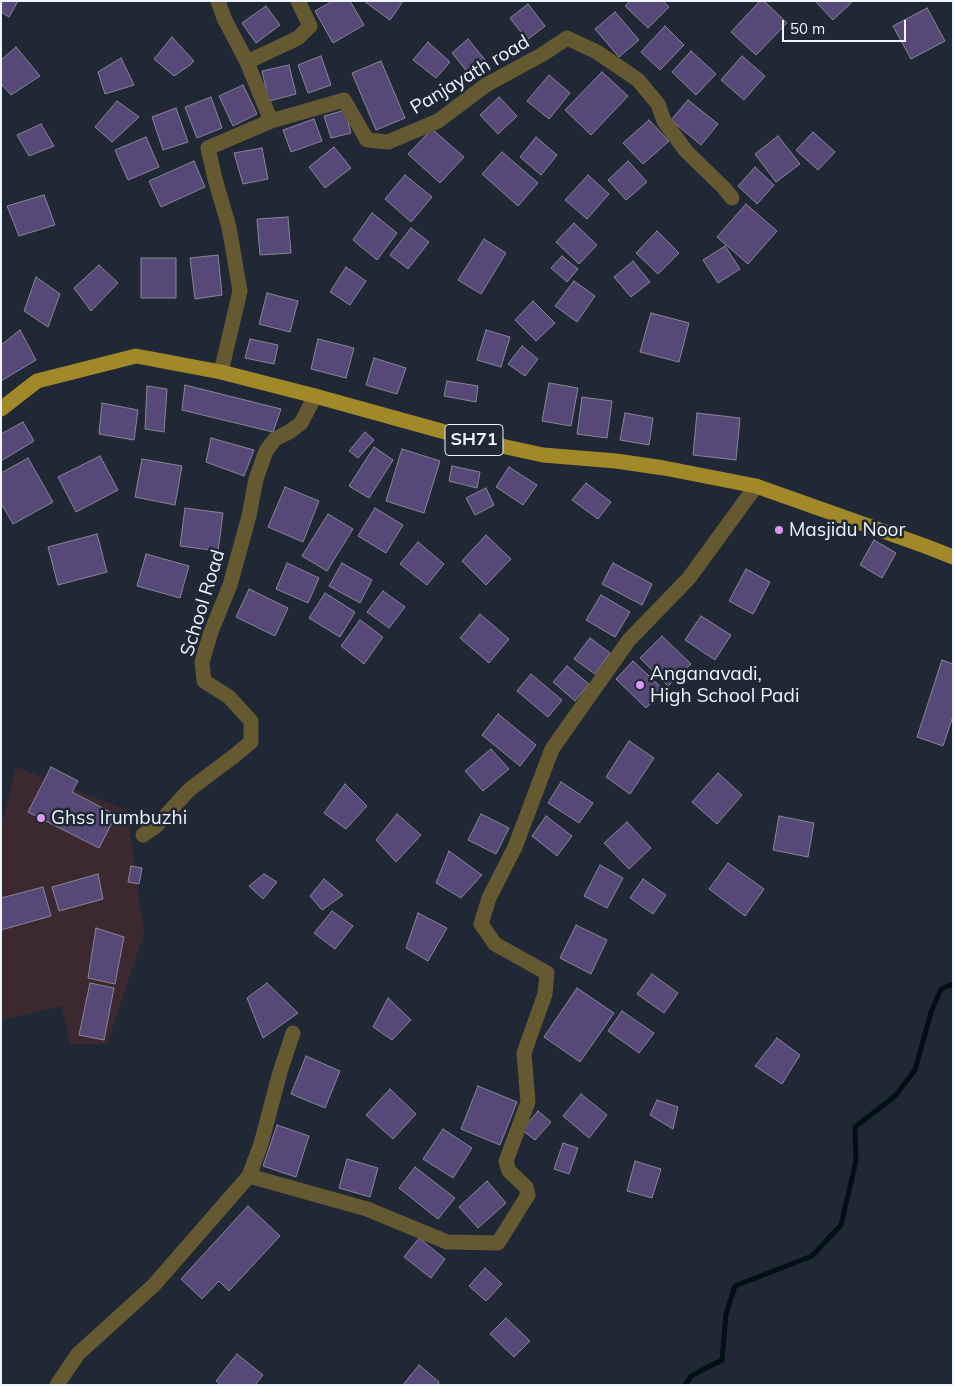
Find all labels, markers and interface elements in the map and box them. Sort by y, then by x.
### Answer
scale bar [784,10,908,42]
text: 50 m [790,19,825,38]
street label: Panjayath road [406,31,534,119]
road number: SH71 [445,424,503,456]
place label: Masjidu Noor [789,519,905,541]
marker: Masjidu Noor [773,524,785,536]
street label: School Road [176,547,230,659]
place label: Anganavadi, High School Padi [650,663,799,707]
marker: Anganavadi, High School Padi [634,679,646,691]
place label: Ghss Irumbuzhi [51,807,187,829]
marker: Ghss Irumbuzhi [35,812,47,824]

